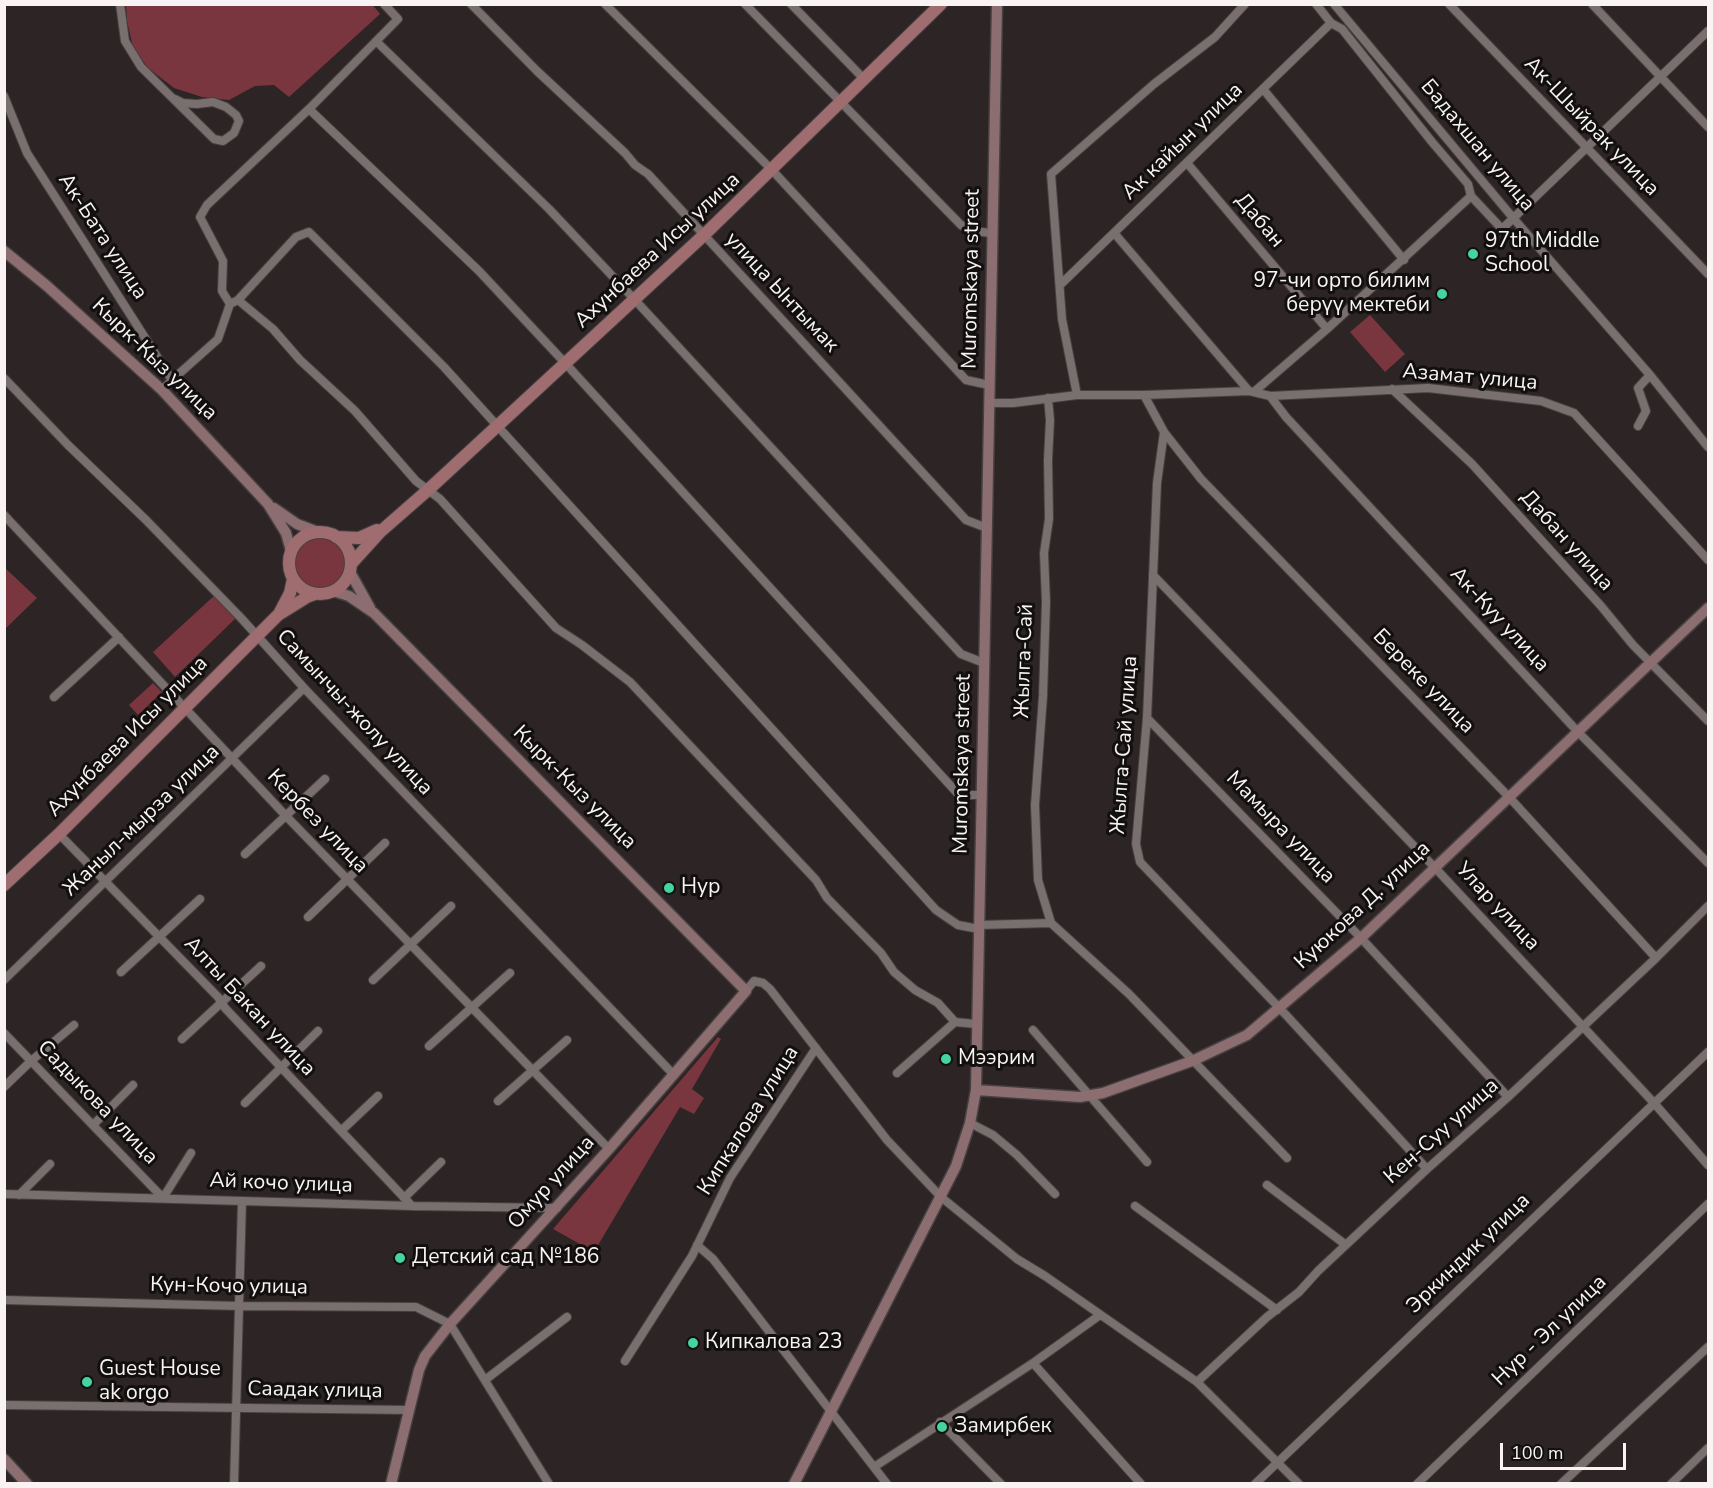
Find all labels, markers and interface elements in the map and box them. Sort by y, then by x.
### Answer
street label: Ак-Шыйрак улица [1518,52,1664,202]
street label: Бадахшан улица [1414,75,1540,217]
street label: Ак кайын улица [1117,78,1249,206]
street label: Ахунбаева Исы улица [570,168,746,334]
street label: Ак-Бата улица [52,169,152,305]
street label: Muromskaya street [958,189,986,369]
street label: Дабан [1229,189,1289,253]
street label: улица Ынтымак [719,228,843,358]
place label: 97th Middle School [1485,229,1599,279]
marker: 97th Middle School [1466,247,1480,261]
place label: 97-чи орто билим берүү мектеби [1253,269,1430,319]
marker: 97-чи орто билим берүү мектеби [1435,287,1449,301]
street label: Кырк-Кыз улица [86,294,222,426]
street label: Азамат улица [1401,360,1539,396]
street label: Дабан улица [1514,485,1618,597]
street label: Ак-Куу улица [1444,562,1554,678]
street label: Жылга-Сай [1010,603,1040,719]
street label: Самынчы-жолу улица [271,625,437,801]
street label: Береке улица [1367,625,1479,739]
street label: Ахунбаева Исы улица [42,651,214,823]
street label: Жылга-Сай улица [1106,655,1144,835]
street label: Muromskaya street [949,674,977,854]
street label: Кырк-Кыз улица [507,721,641,855]
street label: Жаныл-мырза улица [59,740,225,902]
street label: Кербез улица [261,765,373,879]
street label: Мамыра улица [1220,767,1340,889]
street label: Куюкова Д. улица [1290,837,1436,975]
street label: Улар улица [1450,858,1544,956]
place label: Нур [681,875,720,901]
marker: Нур [662,881,676,895]
street label: Алты Бакан улица [178,932,320,1082]
street label: Садыкова улица [31,1036,163,1170]
street label: Кипкалова улица [693,1042,805,1200]
place label: Мээрим [958,1046,1035,1072]
marker: Мээрим [939,1052,953,1066]
street label: Кен-Суу улица [1379,1074,1505,1190]
street label: Омур улица [503,1131,601,1235]
street label: Ай кочо улица [209,1169,353,1199]
street label: Эркиндик улица [1402,1189,1536,1319]
place label: Детский сад №186 [412,1245,599,1271]
marker: Детский сад №186 [393,1251,407,1265]
street label: Нур - Эл улица [1488,1270,1612,1392]
street label: Кун-Кочо улица [150,1273,308,1301]
place label: Кипкалова 23 [705,1330,843,1356]
marker: Кипкалова 23 [686,1336,700,1350]
place label: Guest House ak orgo [99,1357,221,1407]
marker: Guest House ak orgo [80,1375,94,1389]
street label: Саадак улица [247,1377,383,1405]
place label: Замирбек [954,1414,1052,1440]
marker: Замирбек [935,1420,949,1434]
scale bar [1503,1431,1629,1469]
text: 100 m [1511,1441,1563,1465]

